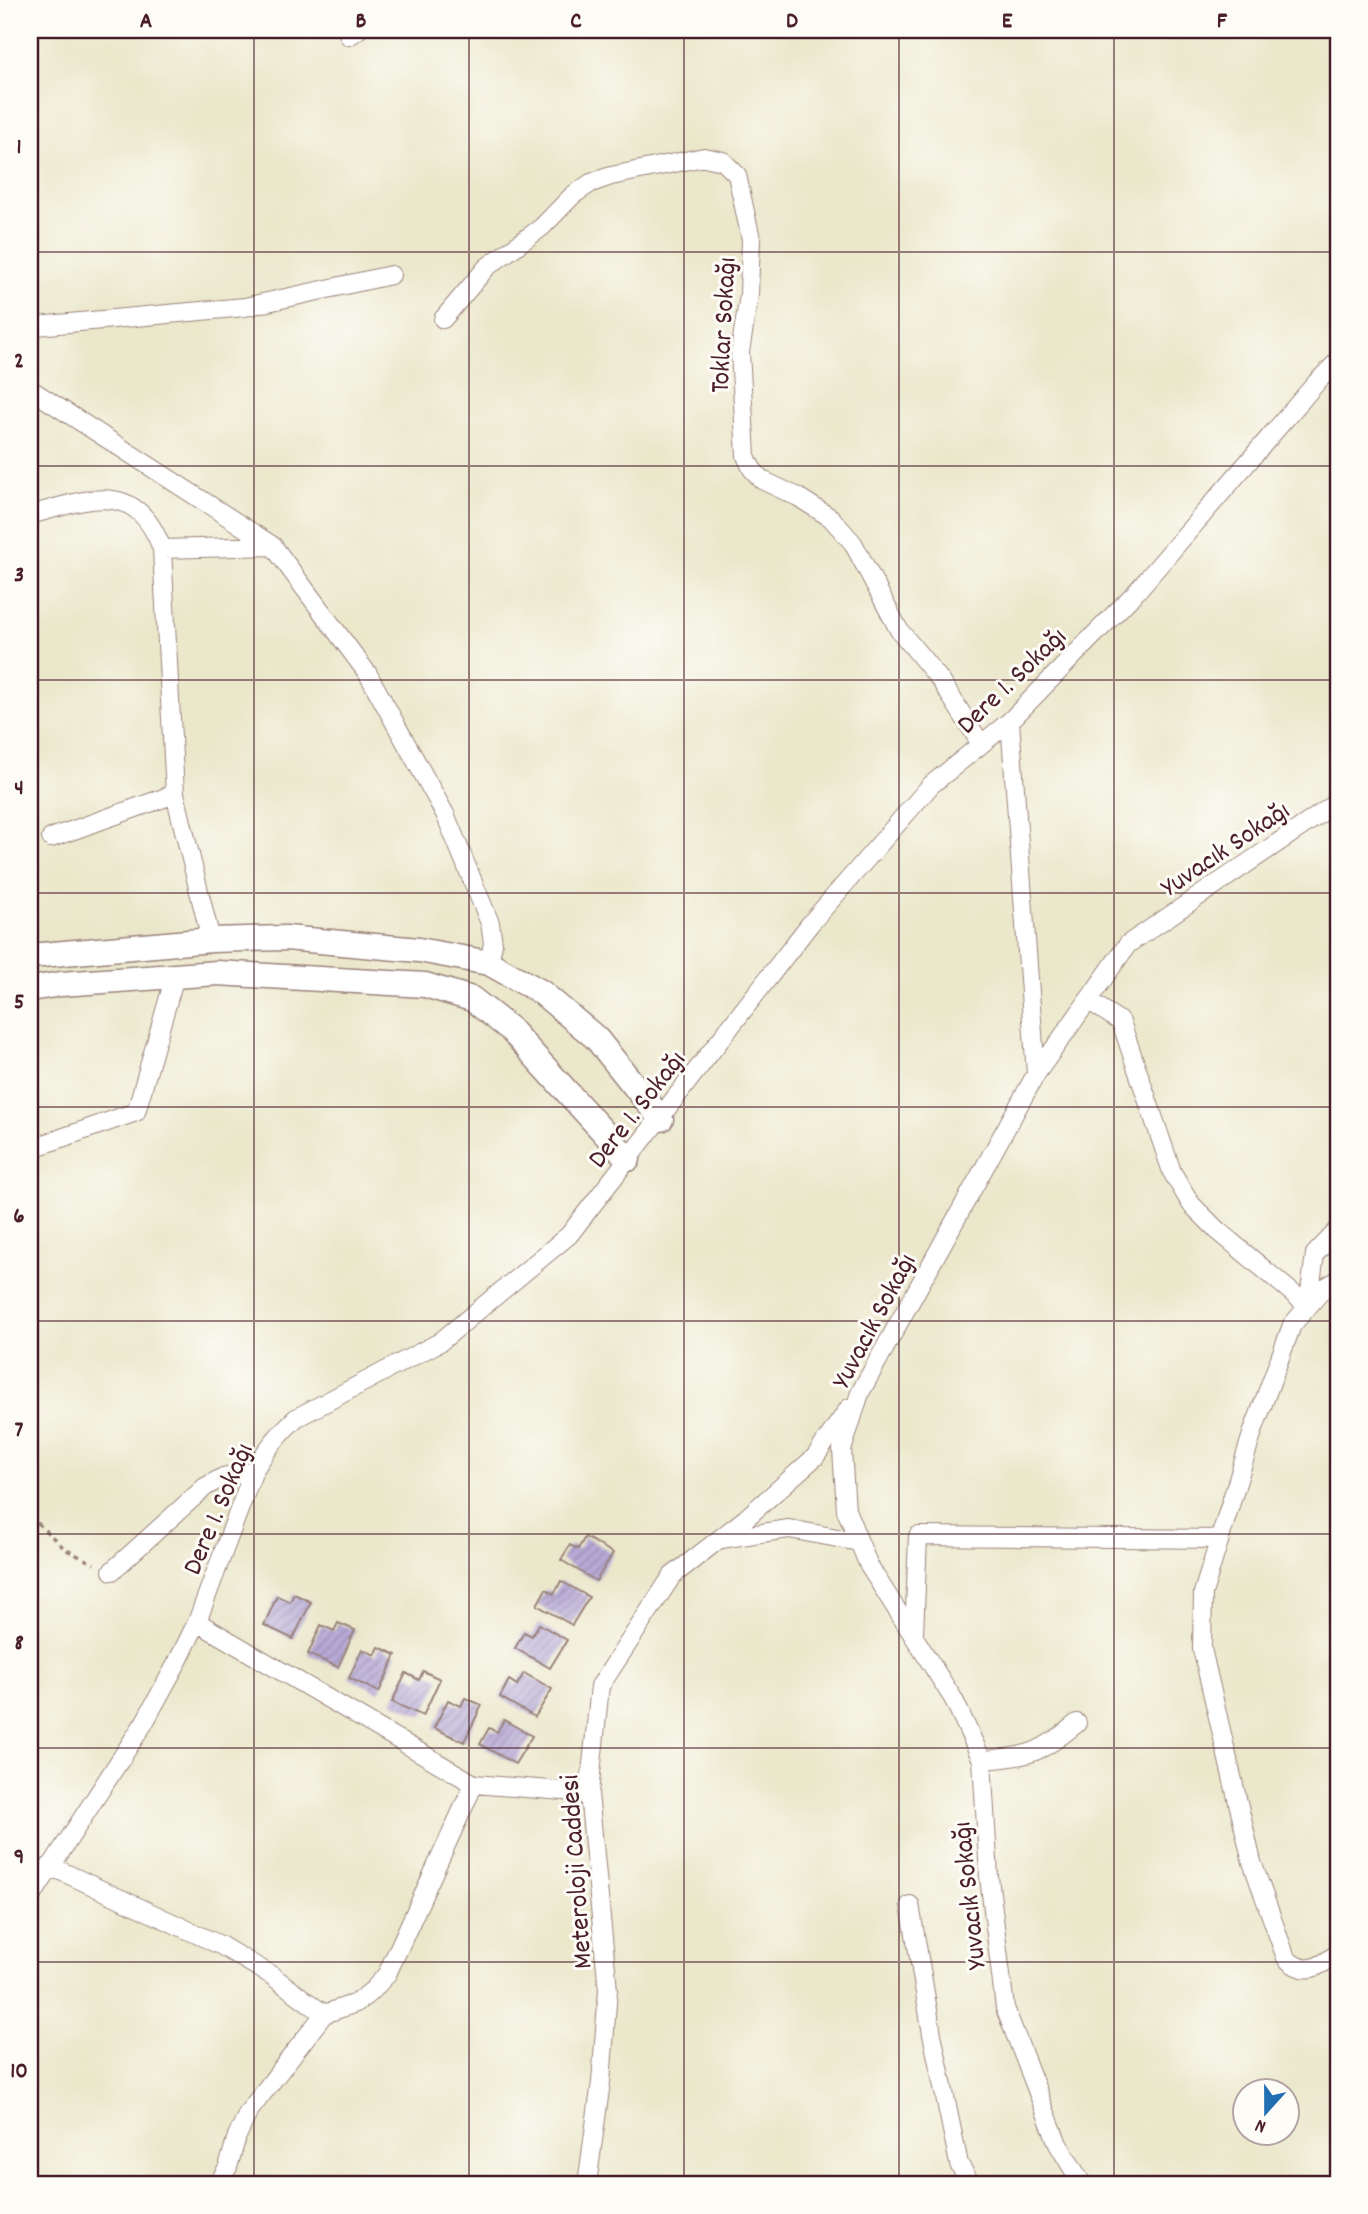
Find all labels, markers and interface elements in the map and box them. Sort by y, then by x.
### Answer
text: A [140,6,152,39]
text: B [356,6,367,39]
text: C [570,6,582,39]
text: D [786,6,798,39]
text: E [1002,6,1013,39]
text: F [1217,6,1228,39]
text: 1 [16,132,22,165]
street label: Toklar Sokağı [702,256,750,394]
text: 2 [14,346,24,379]
text: 3 [14,560,24,593]
street label: Dere 1. Sokağı [949,620,1078,746]
text: 4 [14,773,24,806]
street label: Yuvacık Sokağı [1154,793,1299,909]
text: 5 [14,987,24,1020]
street label: Dere 1. Sokağı [580,1044,698,1179]
text: 6 [13,1201,25,1234]
street label: Yuvacık Sokağı [824,1248,929,1397]
text: 7 [15,1415,24,1448]
street label: Dere 1. Sokağı [175,1438,266,1582]
text: 8 [14,1628,24,1661]
street label: Meteroloji Caddesi [552,1773,606,1970]
street label: Yuvacık Sokağı [944,1820,1000,1971]
text: 9 [14,1842,24,1875]
text: 10 [10,2056,28,2089]
north arrow [1232,2078,1302,2148]
text: N [1252,2110,1270,2139]

